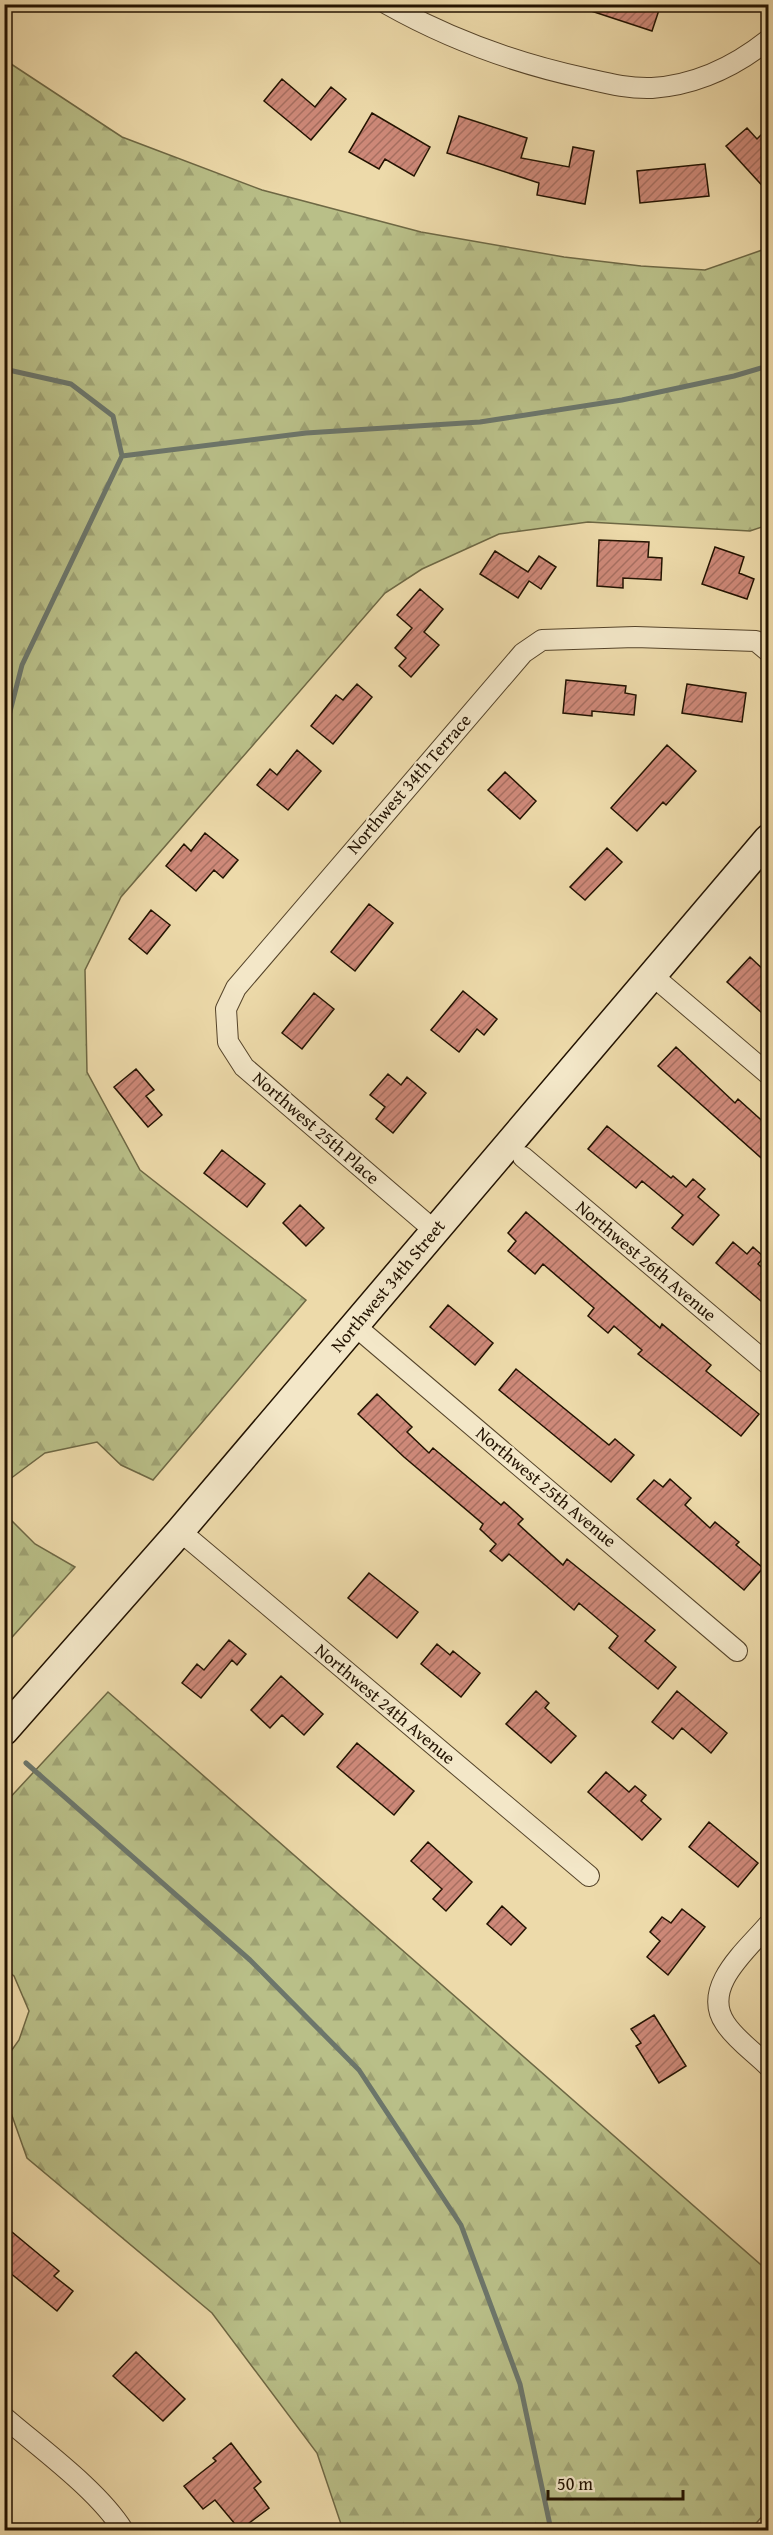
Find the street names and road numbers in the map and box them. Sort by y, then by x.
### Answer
street label: Northwest 34th Terrace [340,708,477,860]
street label: Northwest 25th Place [247,1065,386,1190]
street label: Northwest 26th Avenue [570,1194,723,1328]
street label: Northwest 34th Street [324,1213,452,1358]
street label: Northwest 25th Avenue [470,1420,623,1554]
street label: Northwest 24th Avenue [309,1637,462,1771]

